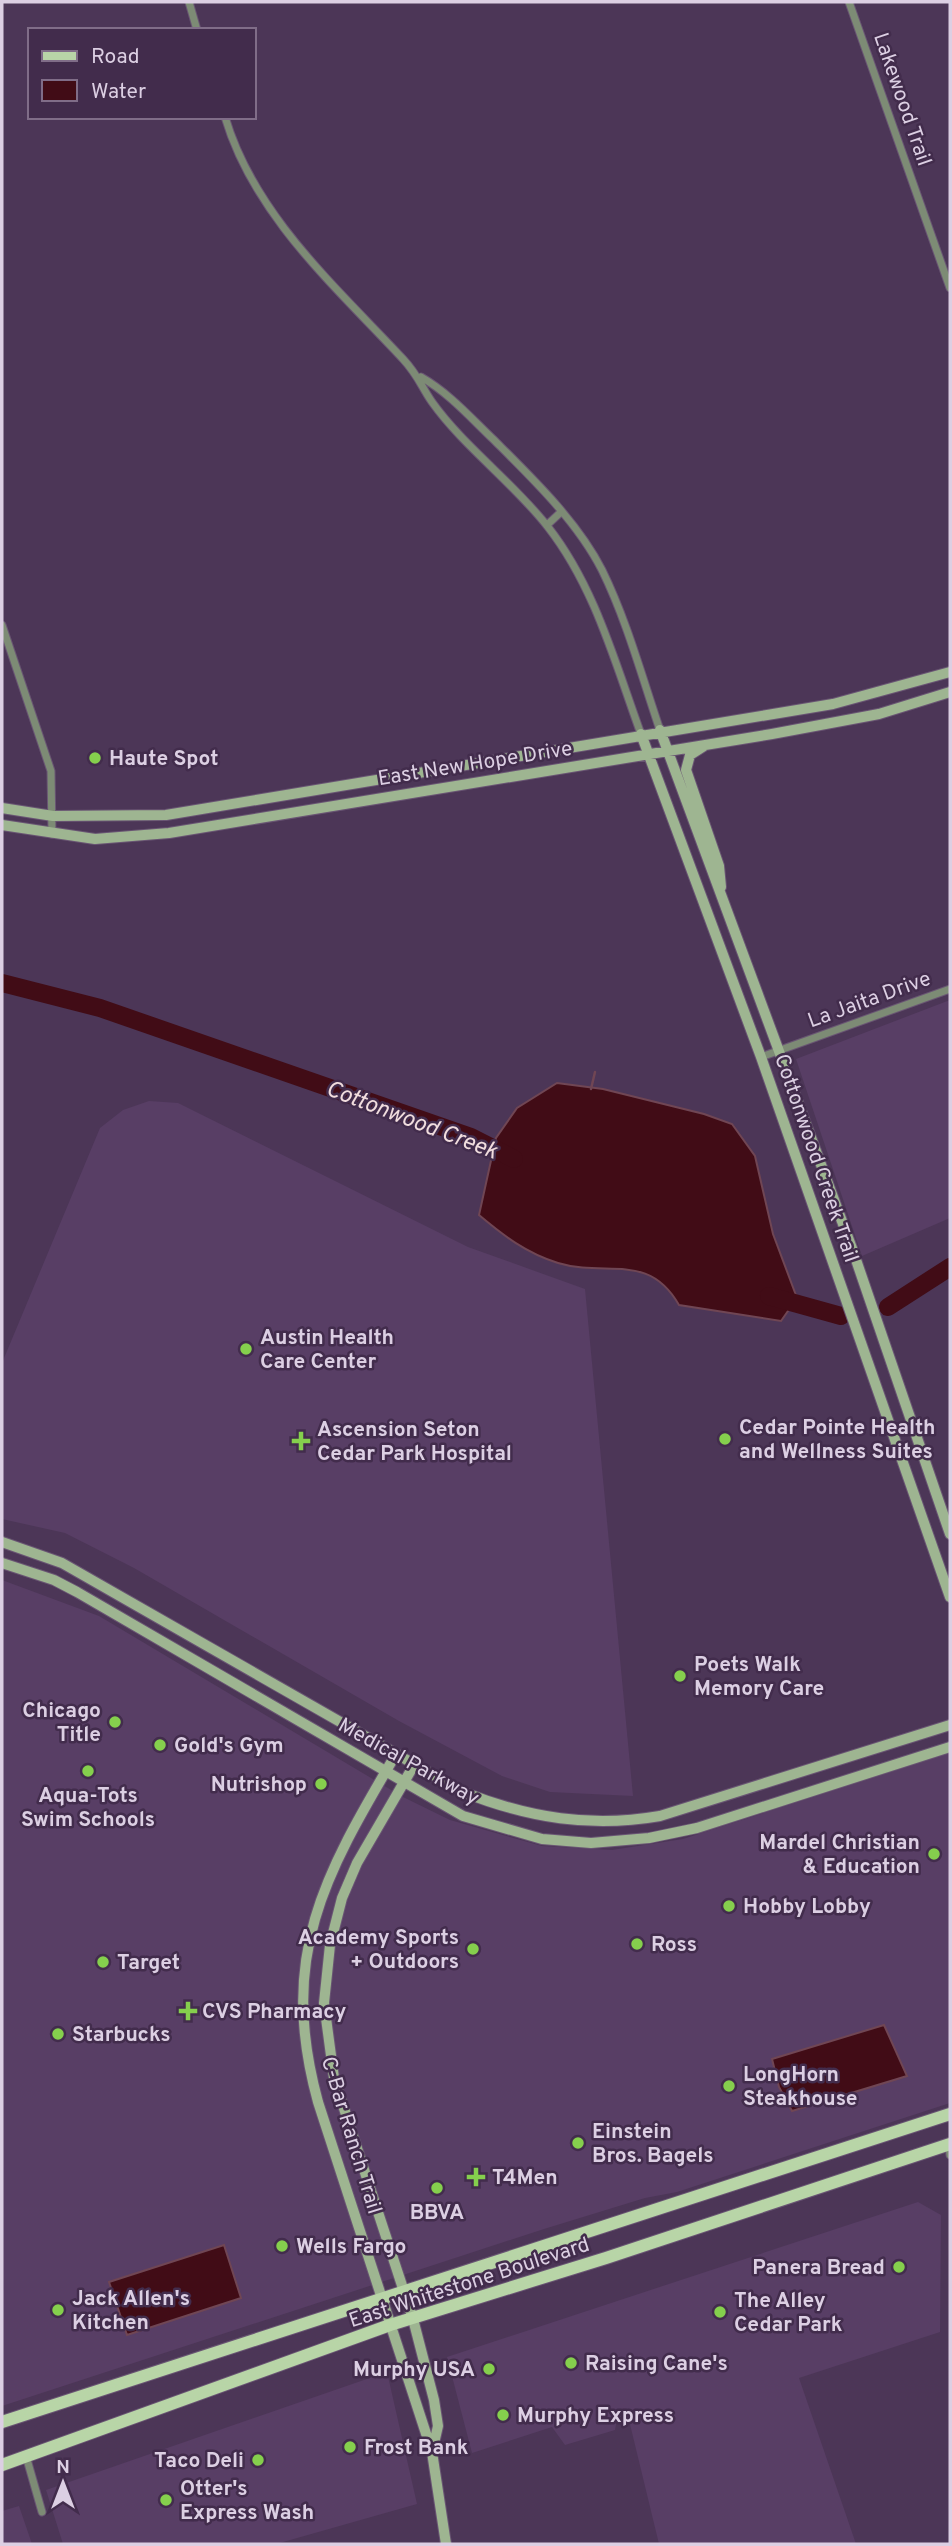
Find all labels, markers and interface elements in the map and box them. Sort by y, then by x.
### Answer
legend [28,28,256,119]
street label: Lakewood Trail [866,29,937,170]
text: Road [91,44,140,71]
text: Water [91,79,146,106]
street label: East New Hope Drive [376,736,574,793]
place label: Haute Spot [109,746,218,773]
marker: Haute Spot [87,750,103,766]
street label: La Jaita Drive [804,966,935,1035]
street label: Cottonwood Creek Trail [767,1051,864,1266]
water label: Cottonwood Creek [321,1075,501,1168]
place label: Austin Health Care Center [260,1325,394,1376]
marker: Austin Health Care Center [238,1341,254,1357]
place label: Cedar Pointe Health and Wellness Suites [739,1415,935,1466]
place label: Ascension Seton Cedar Park Hospital [317,1417,512,1468]
marker: Ascension Seton Cedar Park Hospital [291,1431,311,1451]
marker: Cedar Pointe Health and Wellness Suites [717,1431,733,1447]
place label: Poets Walk Memory Care [694,1652,824,1703]
marker: Poets Walk Memory Care [672,1668,688,1684]
place label: Chicago Title [22,1698,101,1749]
street label: Medical Parkway [333,1712,484,1812]
marker: Chicago Title [107,1714,123,1730]
place label: Gold's Gym [174,1733,284,1760]
marker: Gold's Gym [152,1737,168,1753]
marker: Aqua-Tots Swim Schools [80,1763,96,1779]
place label: Nutrishop [211,1772,307,1799]
marker: Nutrishop [313,1776,329,1792]
place label: Aqua-Tots Swim Schools [21,1783,155,1834]
place label: Mardel Christian & Education [759,1830,920,1881]
marker: Mardel Christian & Education [926,1846,942,1862]
place label: Hobby Lobby [743,1894,871,1921]
marker: Hobby Lobby [721,1898,737,1914]
place label: Academy Sports + Outdoors [298,1925,459,1976]
place label: Ross [651,1932,697,1959]
marker: Ross [629,1936,645,1952]
marker: Academy Sports + Outdoors [465,1941,481,1957]
place label: Target [117,1950,180,1977]
marker: Target [95,1954,111,1970]
place label: CVS Pharmacy [202,1999,347,2026]
marker: CVS Pharmacy [180,2003,196,2019]
place label: Starbucks [72,2022,171,2049]
marker: Starbucks [50,2026,66,2042]
street label: C-Bar Ranch Trail [314,2053,387,2218]
place label: LongHorn Steakhouse [743,2062,858,2113]
marker: LongHorn Steakhouse [721,2078,737,2094]
place label: Einstein Bros. Bagels [592,2119,714,2170]
marker: Einstein Bros. Bagels [570,2135,586,2151]
place label: T4Men [492,2165,558,2192]
marker: T4Men [466,2167,486,2187]
marker: BBVA [429,2180,445,2196]
place label: BBVA [410,2200,464,2227]
street label: East Whitestone Boulevard [346,2232,593,2335]
place label: Wells Fargo [296,2234,407,2261]
marker: Wells Fargo [274,2238,290,2254]
place label: Panera Bread [752,2255,885,2282]
marker: Panera Bread [891,2259,907,2275]
place label: Jack Allen's Kitchen [72,2286,190,2337]
place label: The Alley Cedar Park [734,2288,843,2339]
marker: Jack Allen's Kitchen [50,2302,66,2318]
marker: The Alley Cedar Park [712,2304,728,2320]
place label: Raising Cane's [585,2351,728,2378]
marker: Raising Cane's [563,2355,579,2371]
place label: Murphy USA [353,2357,475,2384]
marker: Murphy USA [481,2361,497,2377]
place label: Murphy Express [517,2403,674,2430]
marker: Murphy Express [495,2407,511,2423]
place label: Frost Bank [364,2435,469,2462]
marker: Frost Bank [342,2439,358,2455]
north arrow [28,2448,98,2518]
place label: Taco Deli [154,2448,244,2475]
marker: Taco Deli [250,2452,266,2468]
text: N [56,2456,70,2480]
place label: Otter's Express Wash [180,2476,314,2527]
marker: Otter's Express Wash [158,2492,174,2508]

